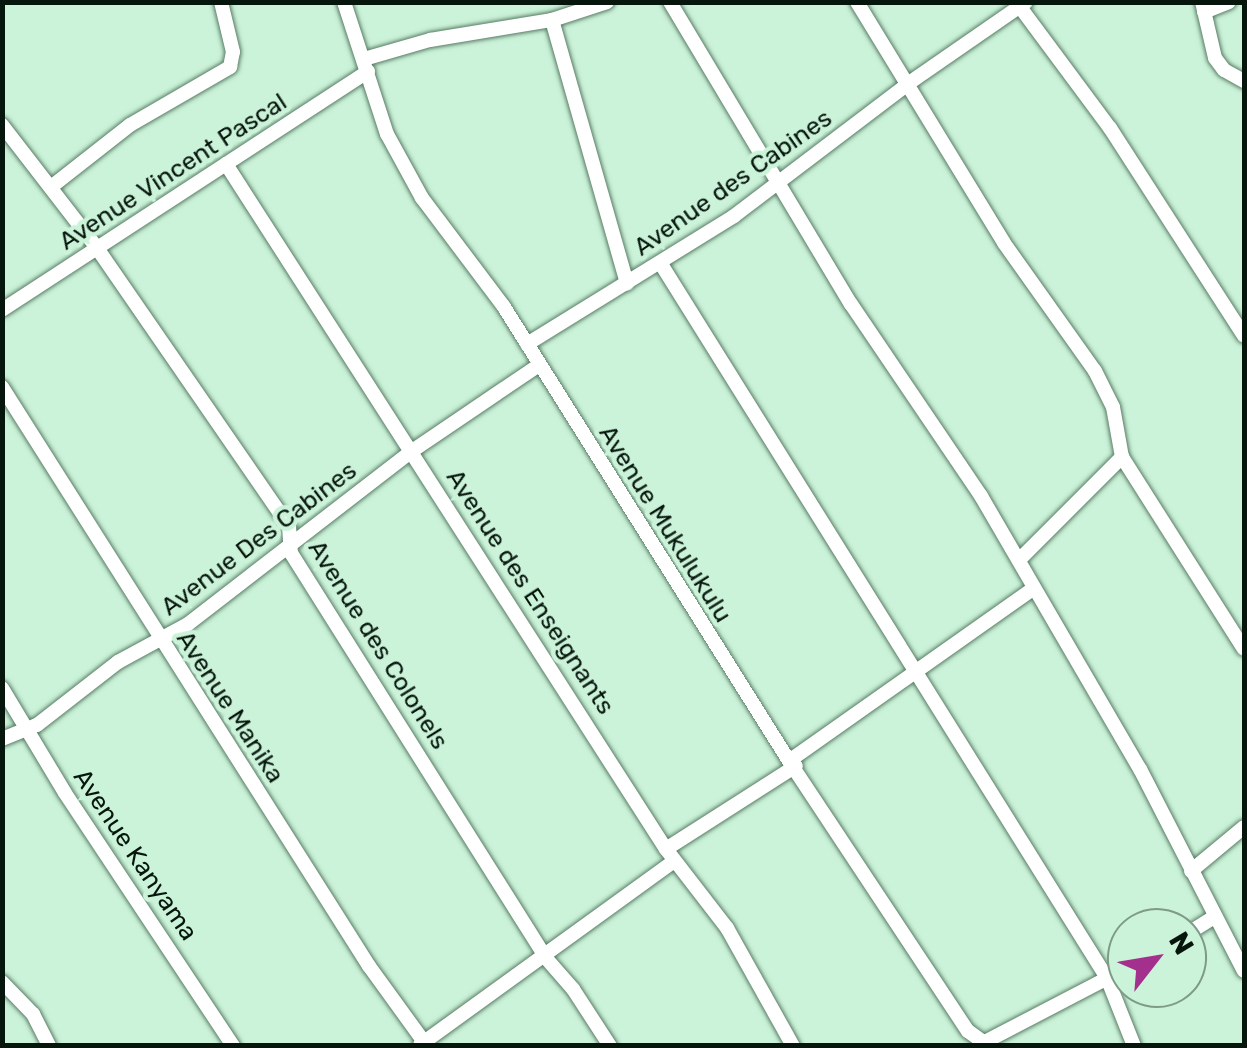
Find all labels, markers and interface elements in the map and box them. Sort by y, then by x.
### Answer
street label: Avenue Vincent Pascal [53,87,293,257]
street label: Avenue des Cabines [628,103,838,263]
street label: Avenue Mukulukulu [592,420,738,628]
street label: Avenue Des Cabines [155,456,363,622]
street label: Avenue des Enseignants [440,464,620,720]
street label: Avenue des Colonels [301,535,455,755]
street label: Avenue Manika [170,625,290,789]
street label: Avenue Kanyama [67,764,203,946]
north arrow [1107,908,1207,1008]
text: N [1162,926,1201,960]

